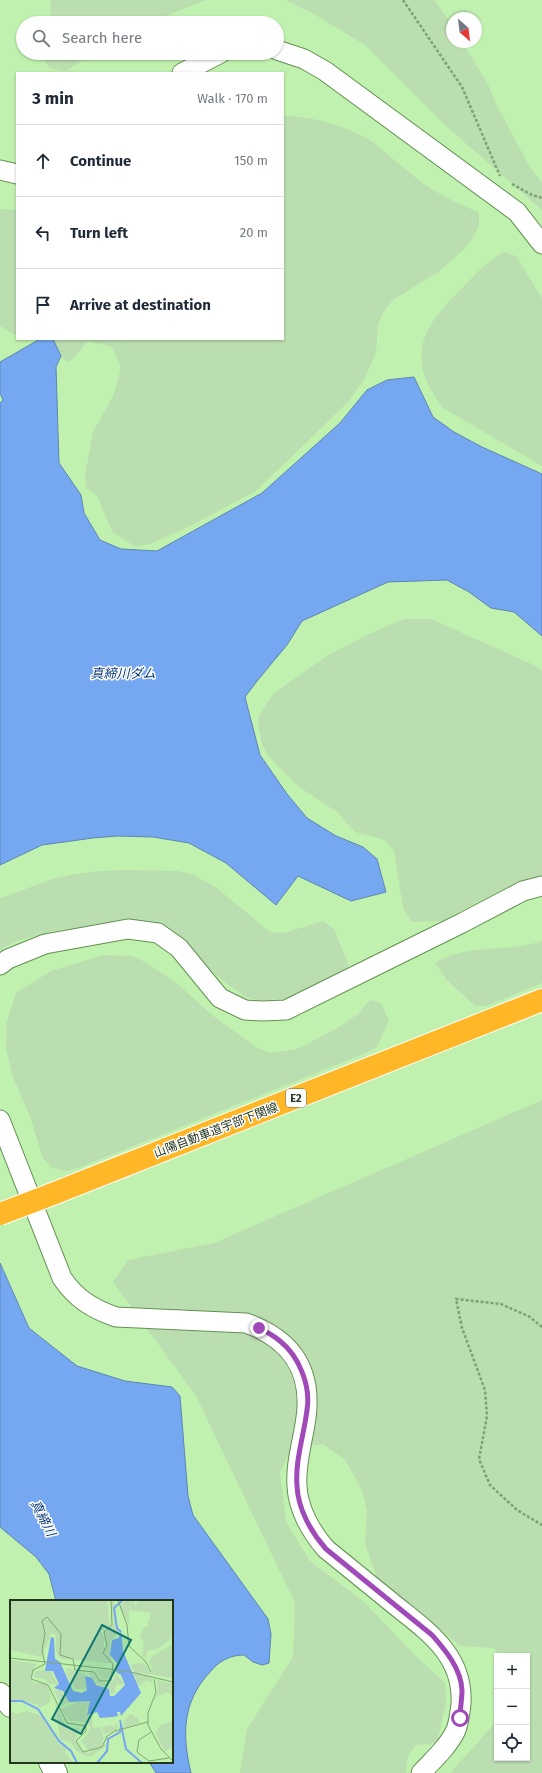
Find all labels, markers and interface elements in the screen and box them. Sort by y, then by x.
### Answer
north arrow [446,12,482,48]
search box [16,16,284,60]
icon: search [30,27,52,49]
text: Search here [62,29,142,47]
text: 3 min [32,88,74,109]
text: Walk · 170 m [197,91,268,106]
icon: ahead [32,150,54,172]
text: Continue [70,152,131,170]
text: 150 m [234,153,268,168]
icon: left [32,222,54,244]
text: Turn left [70,224,128,242]
text: 20 m [240,225,268,240]
icon: arrive [32,294,54,316]
text: Arrive at destination [70,296,211,314]
water label: 真締川ダム [90,666,156,681]
road number: E2 [286,1089,306,1107]
street label: 山陽自動車道宇部下関線 [152,1100,280,1160]
route end [250,1319,268,1337]
water label: 真締川 [27,1497,59,1541]
inset map [10,1600,173,1763]
map controls [494,1653,530,1761]
button: + [494,1653,530,1689]
button: − [494,1689,530,1725]
route start [451,1709,469,1727]
button: locate [494,1725,530,1761]

